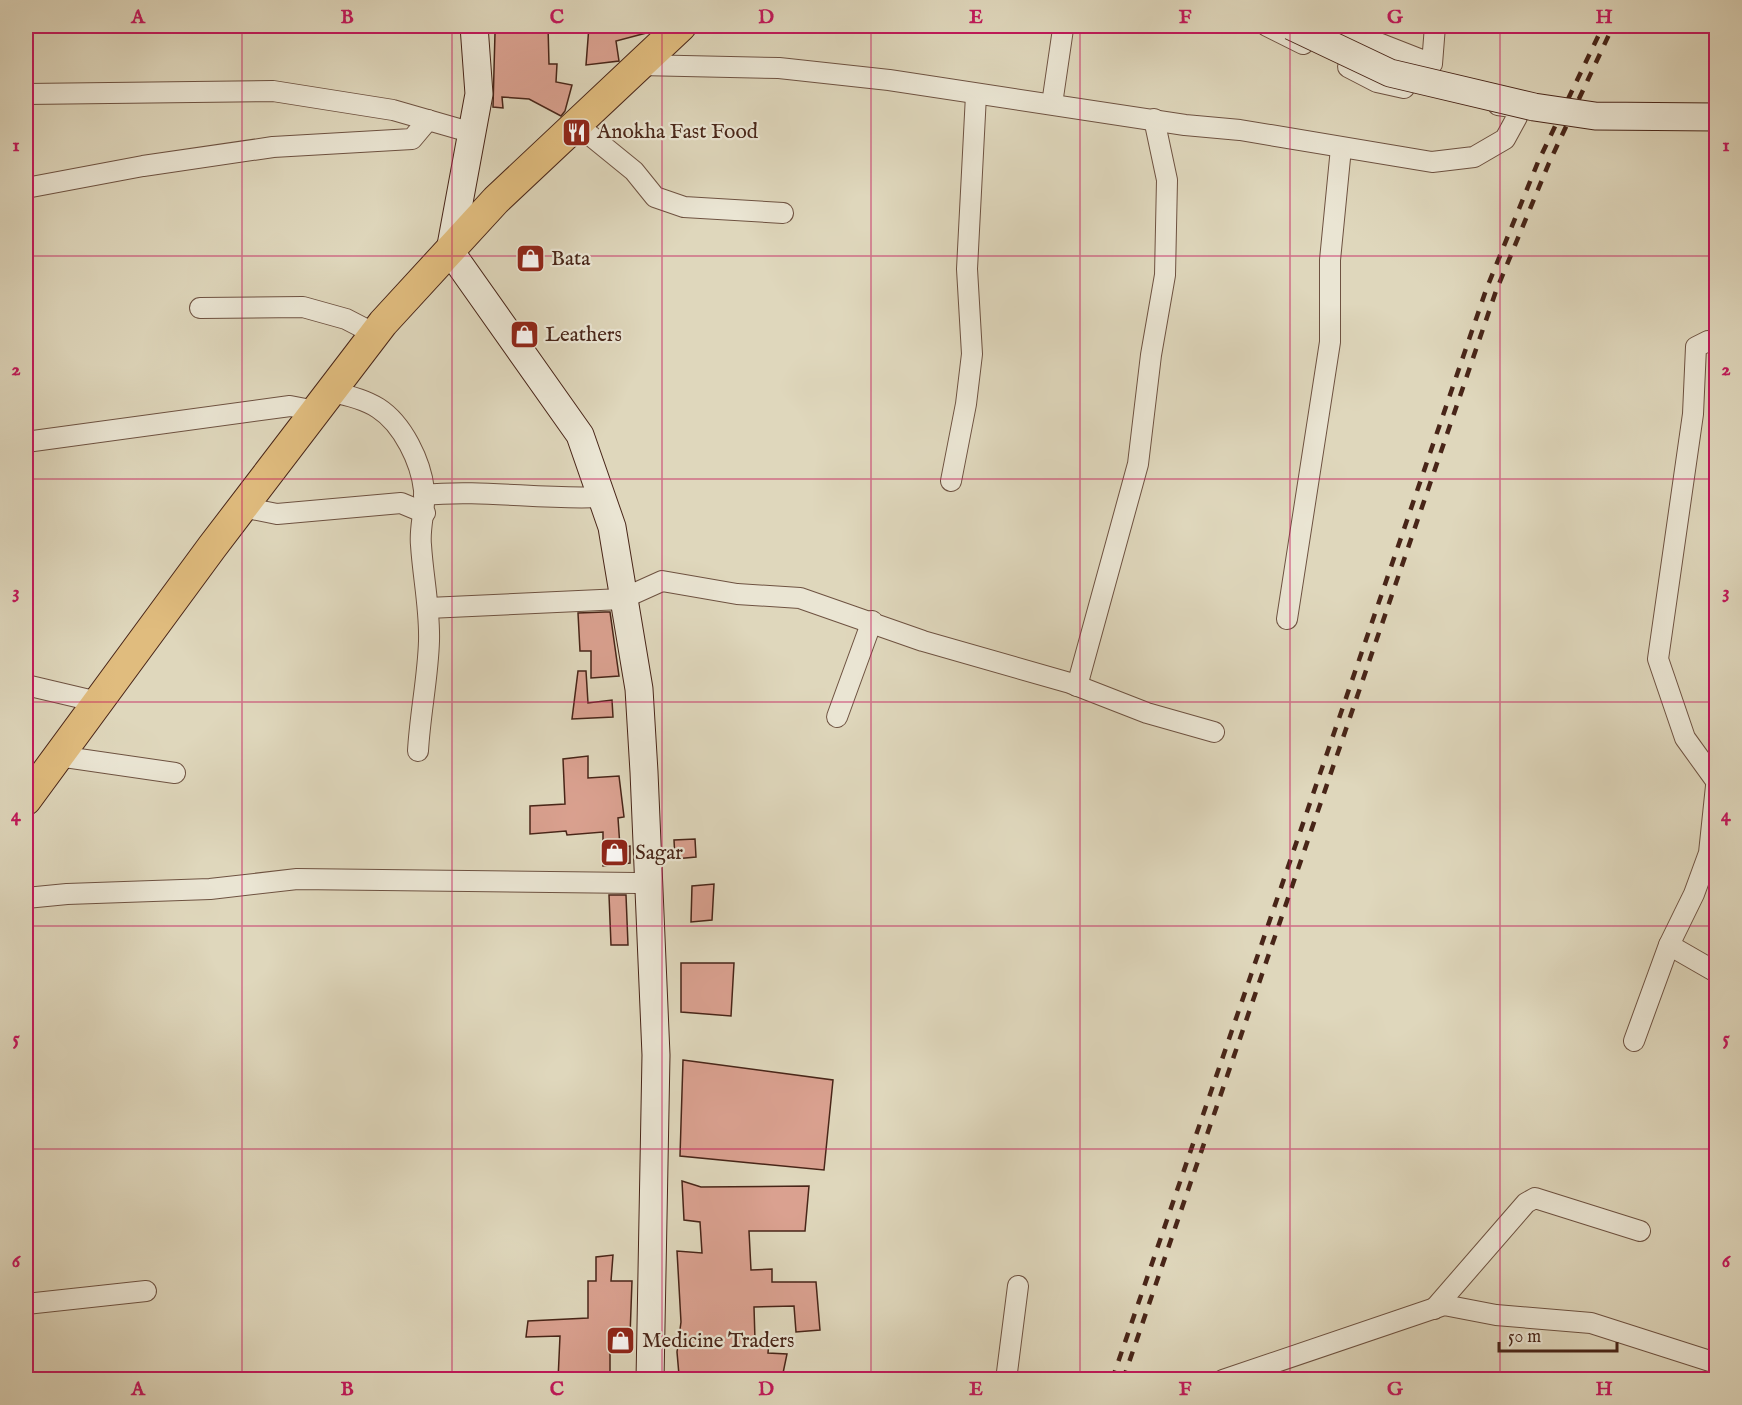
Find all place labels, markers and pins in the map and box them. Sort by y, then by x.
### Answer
restaurant icon: Anokha Fast Food [560,116,592,148]
place label: Anokha Fast Food [596,119,759,146]
shop icon: Bata [514,243,546,275]
place label: Bata [551,246,591,273]
shop icon: Leathers [508,319,540,351]
place label: Leathers [545,322,622,349]
shop icon: Sagar [598,837,630,869]
place label: Sagar [635,840,683,867]
shop icon: Medicine Traders [605,1325,637,1357]
place label: Medicine Traders [642,1328,794,1355]

